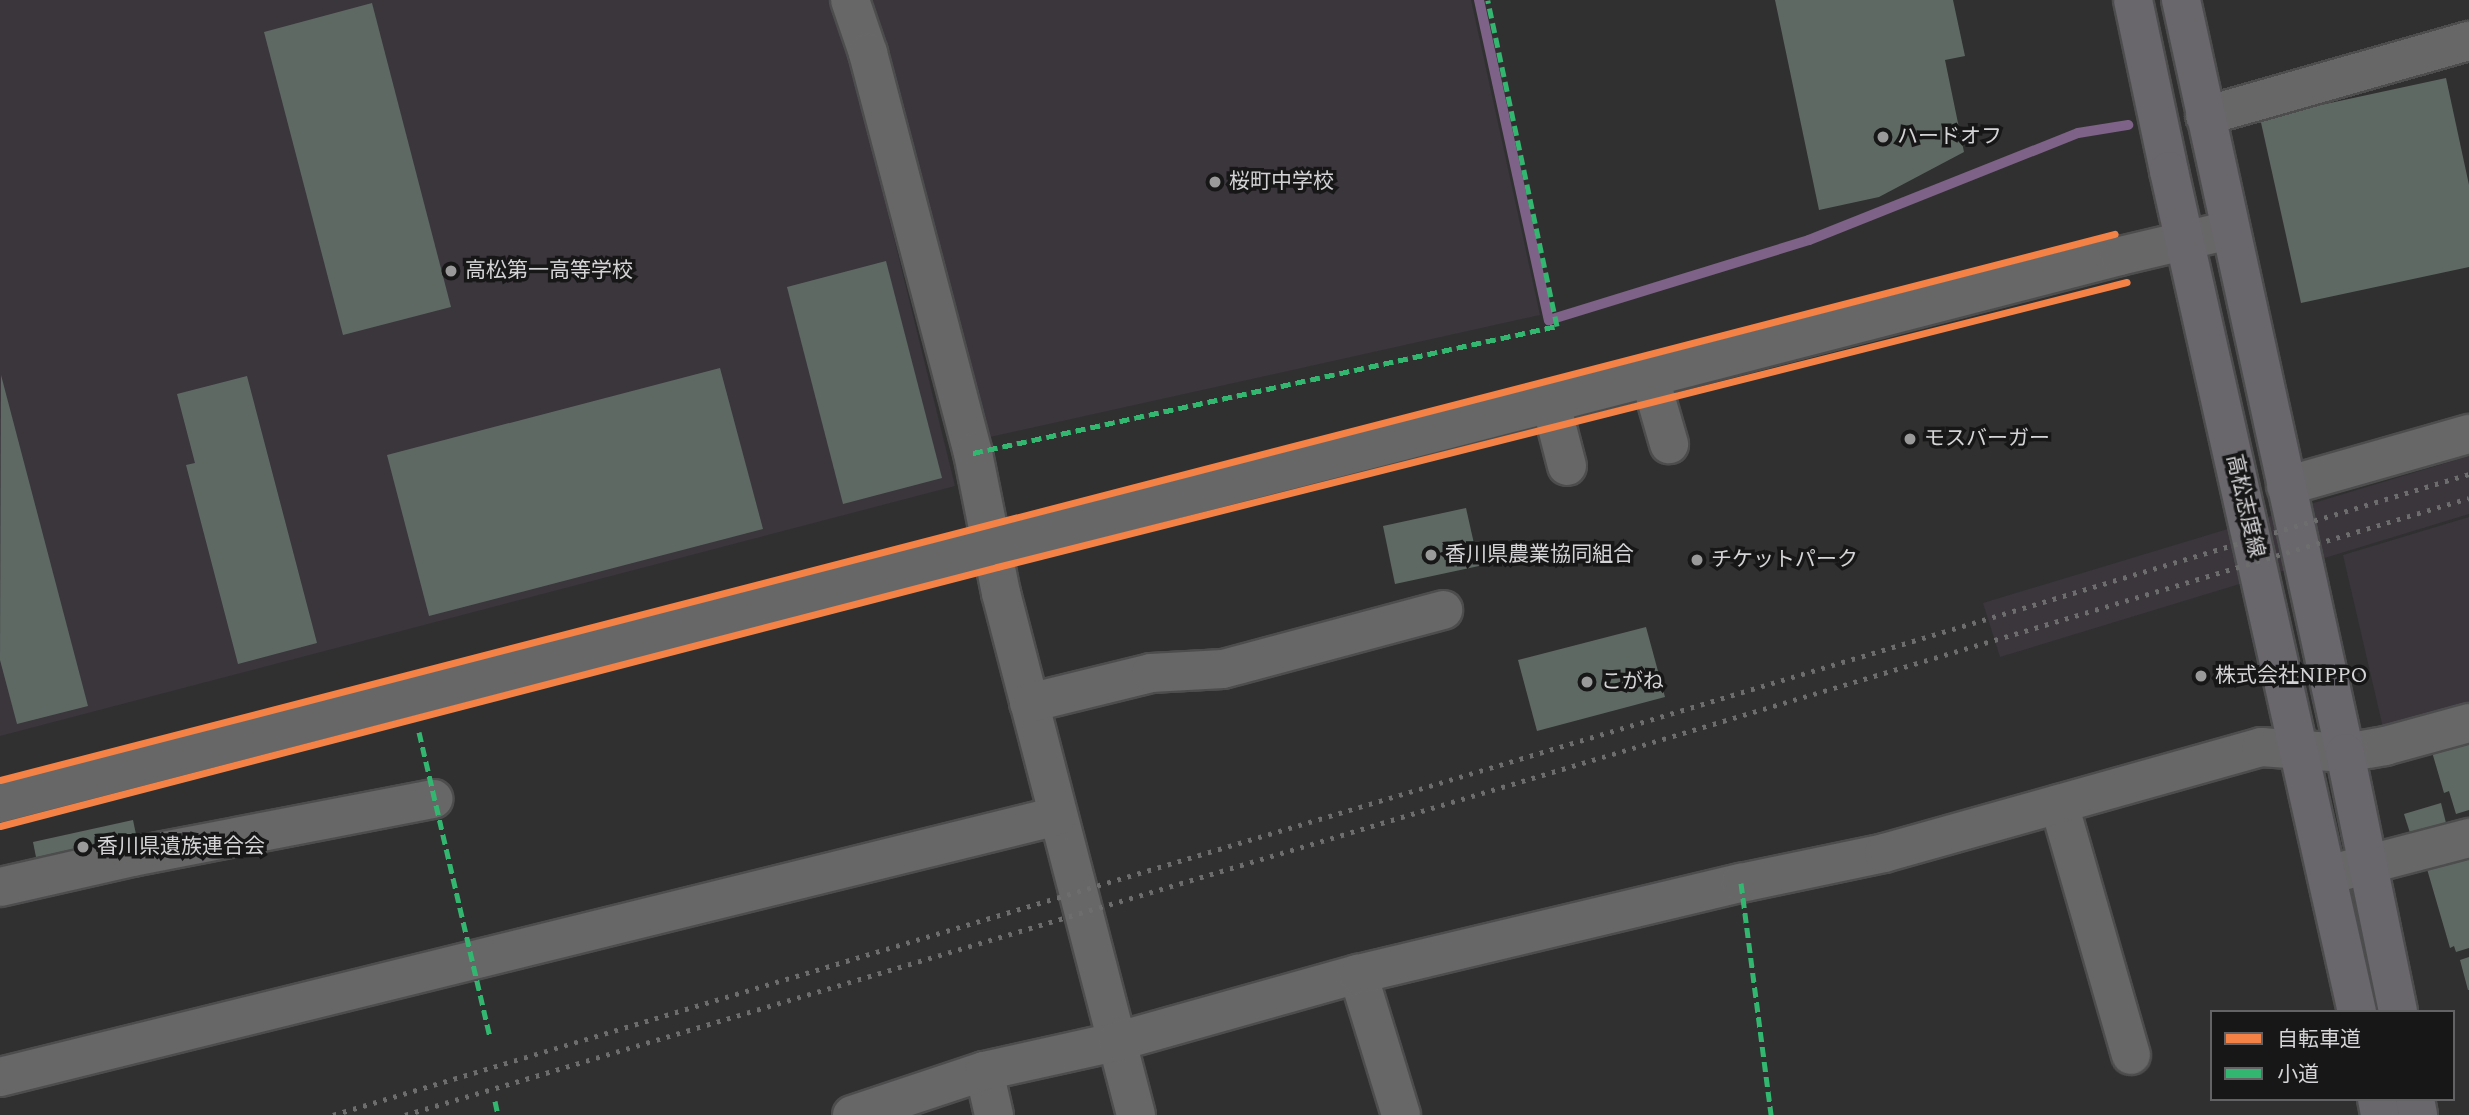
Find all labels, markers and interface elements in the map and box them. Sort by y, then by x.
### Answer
place label: ハードオフ [1897,124,2002,150]
marker: ハードオフ [1875,129,1891,145]
place label: 桜町中学校 [1229,169,1334,195]
marker: 桜町中学校 [1207,174,1223,190]
place label: 高松第一高等学校 [465,258,633,284]
marker: 高松第一高等学校 [443,263,459,279]
place label: モスバーガー [1924,426,2050,452]
marker: モスバーガー [1902,431,1918,447]
street label: 高松志度線 [2221,452,2269,560]
place label: 香川県農業協同組合 [1445,542,1634,568]
marker: 香川県農業協同組合 [1423,547,1439,563]
place label: チケットパーク [1711,547,1858,573]
marker: チケットパーク [1689,552,1705,568]
place label: 株式会社NIPPO [2215,663,2368,689]
marker: 株式会社NIPPO [2193,668,2209,684]
place label: こがね [1601,669,1664,695]
marker: こがね [1579,674,1595,690]
place label: 香川県遺族連合会 [97,834,265,860]
marker: 香川県遺族連合会 [75,839,91,855]
legend [2210,1010,2455,1101]
text: 自転車道 [2277,1024,2361,1056]
text: 小道 [2277,1059,2319,1091]

